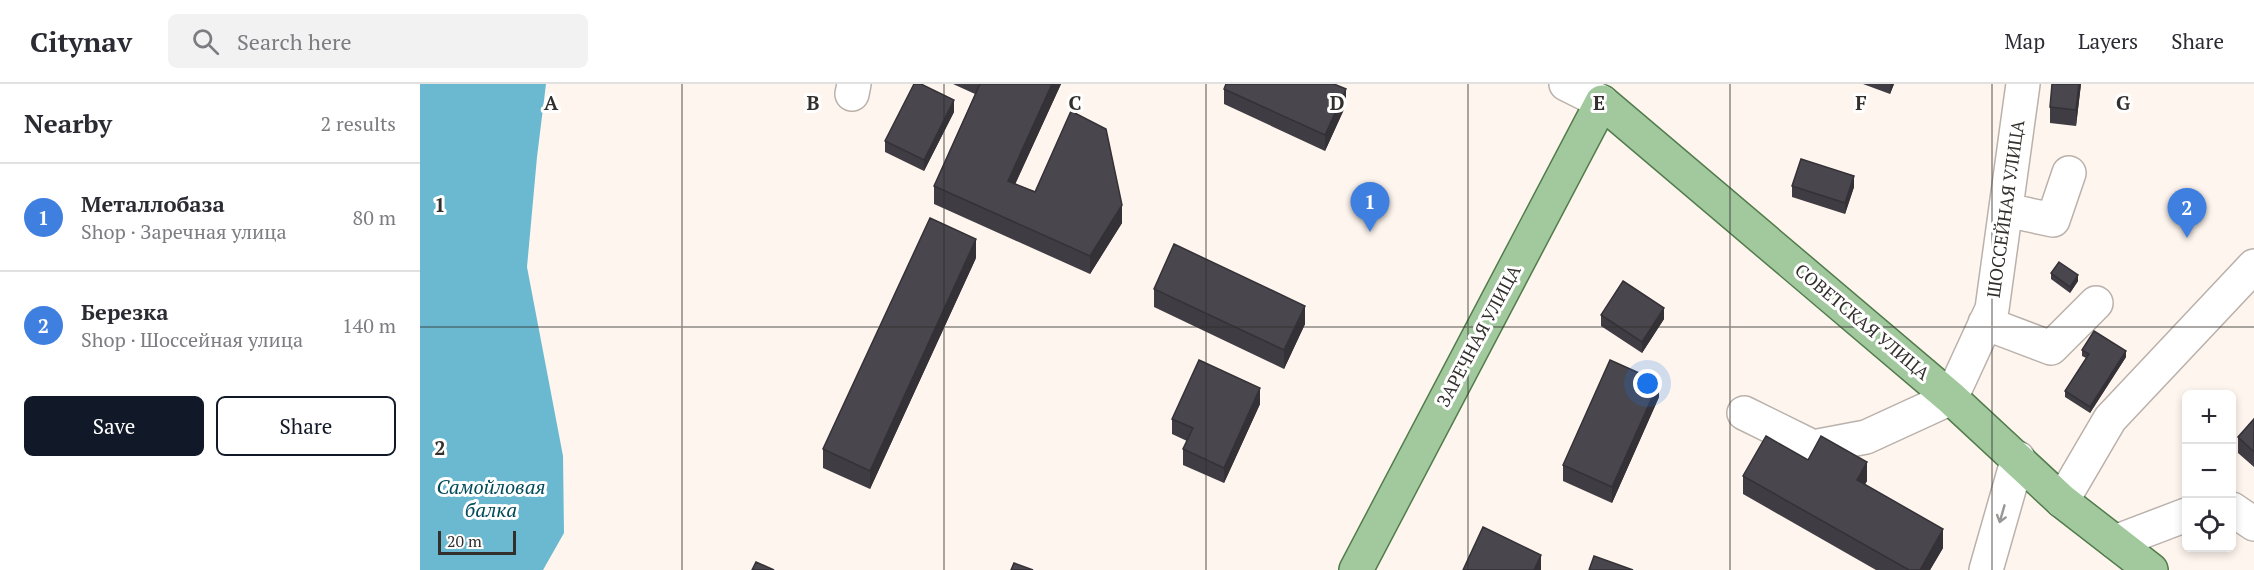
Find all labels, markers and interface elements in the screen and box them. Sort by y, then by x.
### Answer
search box [168,14,588,68]
text: Citynav [30,23,132,60]
icon: search [189,25,222,58]
text: Search here [237,27,352,56]
text: Map [2004,27,2045,55]
text: Layers [2078,27,2138,55]
text: Share [2171,27,2224,55]
text: A [544,89,559,116]
text: B [807,89,820,116]
text: C [1068,89,1082,116]
text: D [1330,89,1344,116]
text: E [1593,89,1605,116]
text: F [1855,89,1867,116]
text: G [2116,89,2130,116]
text: Nearby [24,106,112,140]
text: 2 results [321,110,396,137]
street label: ШОССЕЙНАЯ УЛИЦА [1981,118,2029,299]
pin: 1 [1350,182,1390,232]
pin: 2 [2168,188,2206,238]
text: Металлобаза [81,189,225,218]
text: 1 [434,191,446,218]
text: 1 [38,204,49,231]
text: 80 m [353,204,396,231]
text: Shop · Заречная улица [81,218,287,245]
street label: СОВЕТСКАЯ УЛИЦА [1790,258,1936,385]
street label: ЗАРЕЧНАЯ УЛИЦА [1431,260,1526,411]
text: Березка [81,297,168,326]
text: 2 [38,312,49,339]
text: 140 m [342,312,396,339]
text: Shop · Шоссейная улица [81,326,303,353]
your location [1633,369,1662,398]
map controls [2182,390,2236,552]
button: + [2182,390,2236,444]
button: Save [24,396,204,456]
button: Share [216,396,396,456]
text: 2 [434,434,446,461]
button: − [2182,444,2236,498]
water label: Самойловая балка [436,473,546,523]
button: locate [2182,498,2236,552]
one-way arrow [1996,504,2007,523]
scale bar [438,528,516,556]
text: 20 m [447,530,482,552]

